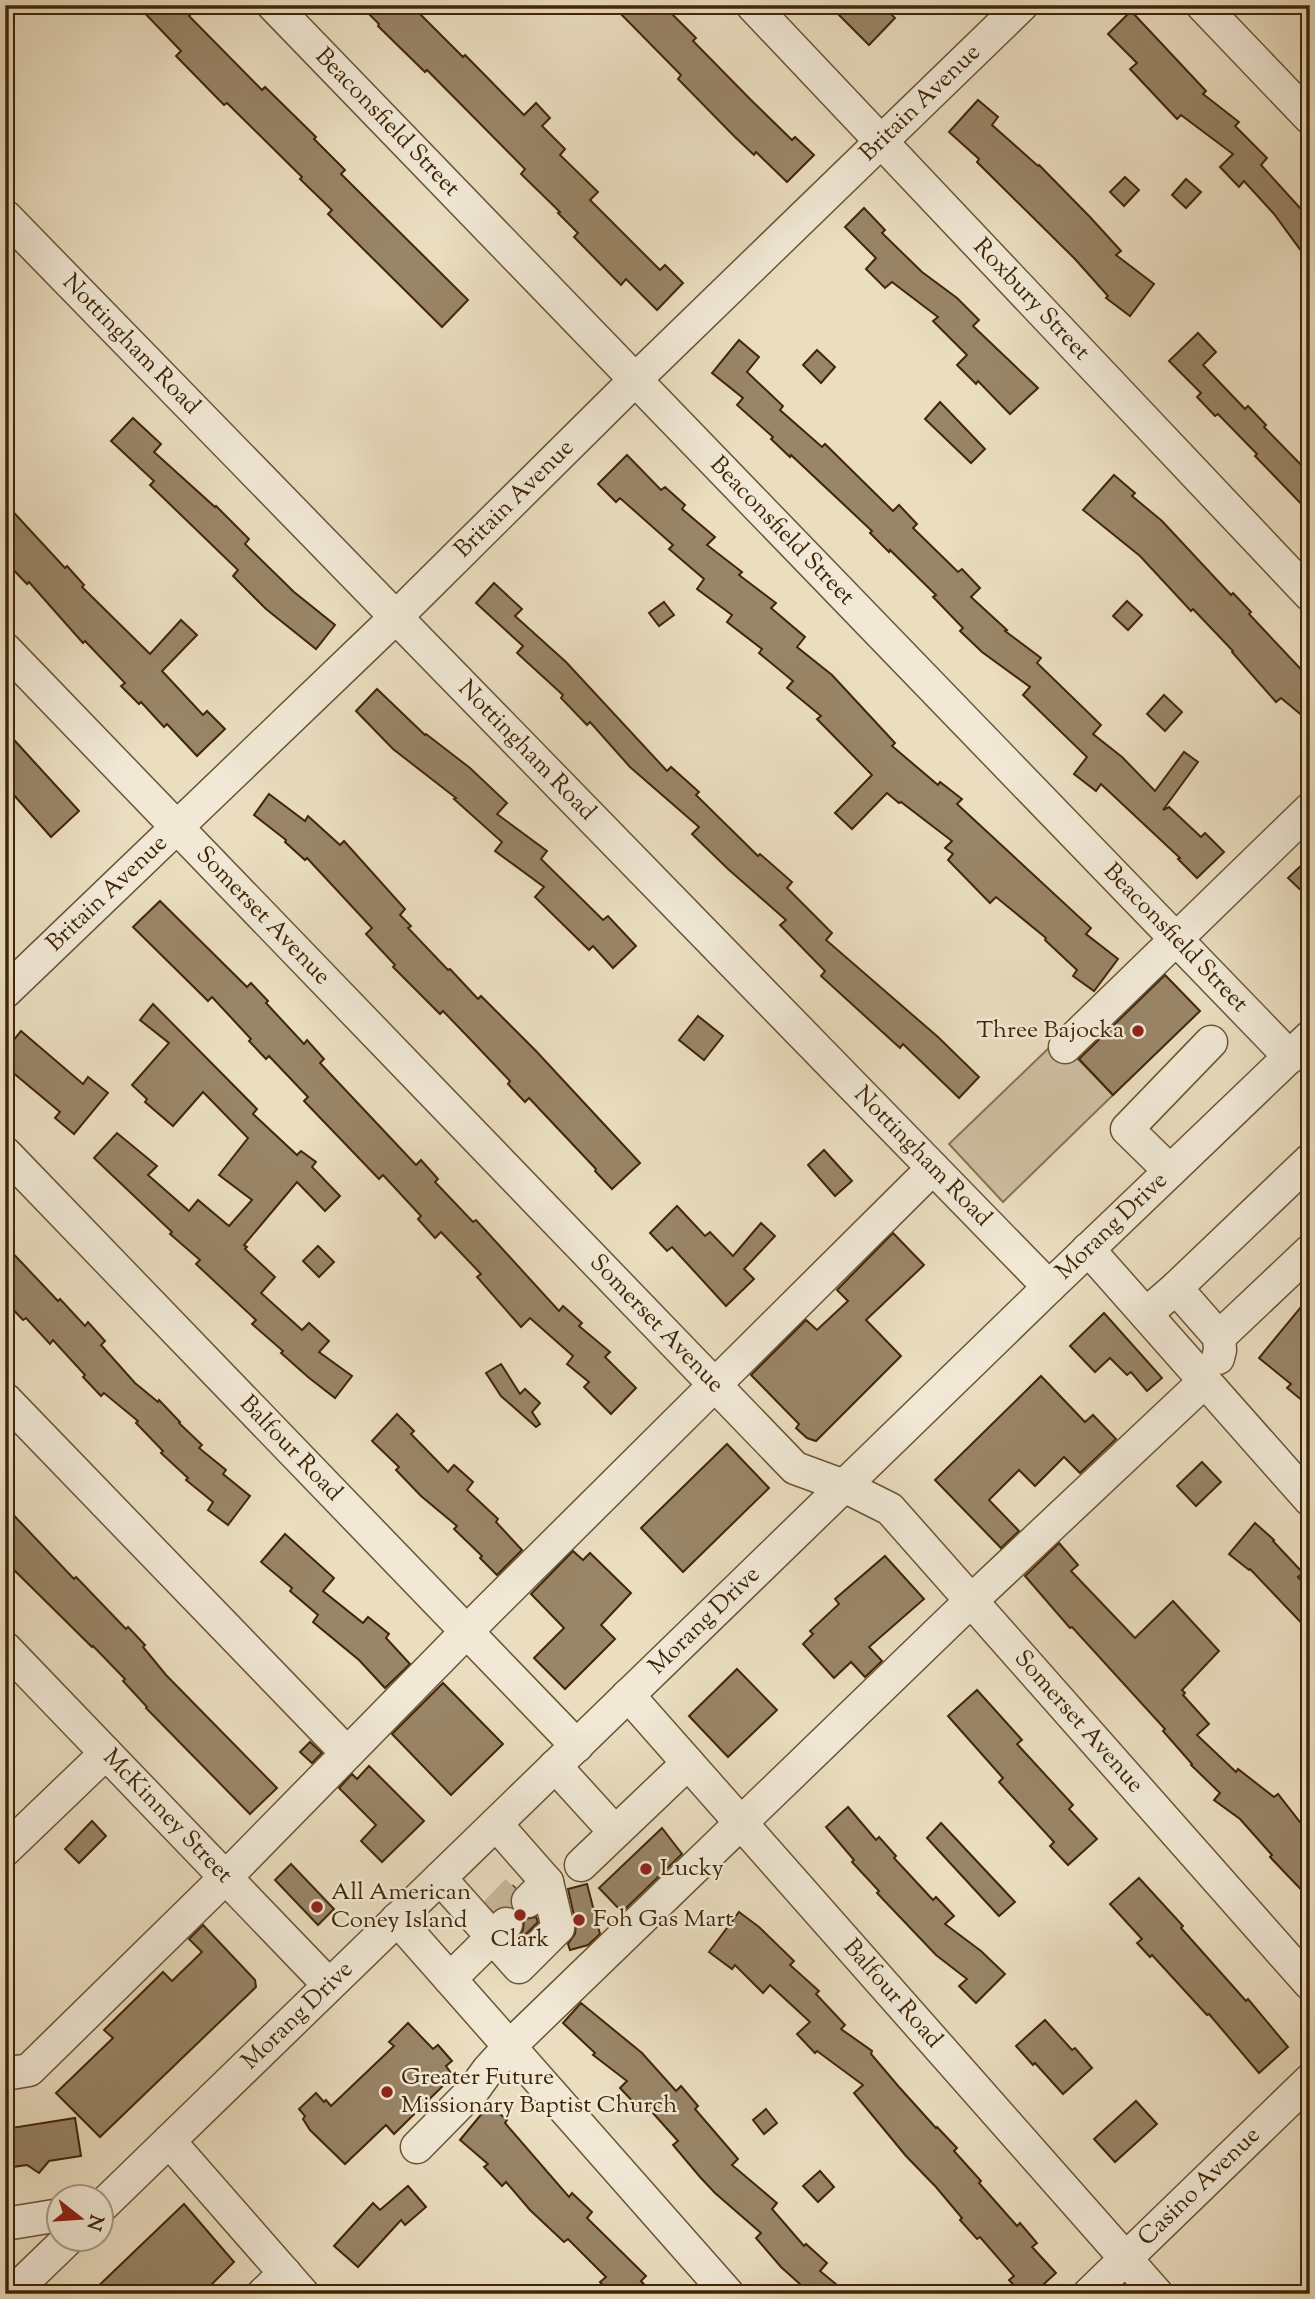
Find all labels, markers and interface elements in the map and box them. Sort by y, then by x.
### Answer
street label: Britain Avenue [853,37,989,170]
street label: Beaconsfield Street [307,41,467,205]
street label: Roxbury Street [965,231,1097,369]
street label: Nottingham Road [54,267,208,423]
street label: Britain Avenue [447,432,582,566]
street label: Beaconsfield Street [701,449,862,614]
street label: Nottingham Road [450,673,603,829]
street label: Britain Avenue [39,827,176,960]
street label: Somerset Avenue [187,839,338,993]
street label: Beaconsfield Street [1095,856,1255,1020]
place label: Three Bajocka [976,1014,1124,1048]
marker: Three Bajocka [1130,1023,1146,1039]
street label: Nottingham Road [845,1079,999,1235]
street label: Morang Drive [1049,1165,1176,1288]
street label: Somerset Avenue [581,1247,731,1401]
street label: Balfour Road [231,1388,350,1510]
street label: Morang Drive [641,1559,768,1683]
street label: Somerset Avenue [1006,1643,1151,1801]
street label: McKinney Street [94,1742,240,1891]
place label: Lucky [660,1852,724,1886]
marker: Lucky [638,1861,654,1877]
place label: All American Coney Island [331,1876,471,1938]
marker: All American Coney Island [309,1899,325,1915]
place label: Foh Gas Mart [593,1903,733,1937]
marker: Clark [512,1907,528,1923]
marker: Foh Gas Mart [571,1912,587,1928]
place label: Clark [491,1923,549,1957]
street label: Balfour Road [834,1932,950,2057]
street label: Morang Drive [235,1954,361,2078]
place label: Greater Future Missionary Baptist Church [401,2061,677,2123]
marker: Greater Future Missionary Baptist Church [379,2084,395,2100]
street label: Casino Avenue [1131,2119,1268,2254]
north arrow [46,2184,116,2254]
text: N [79,2211,109,2233]

